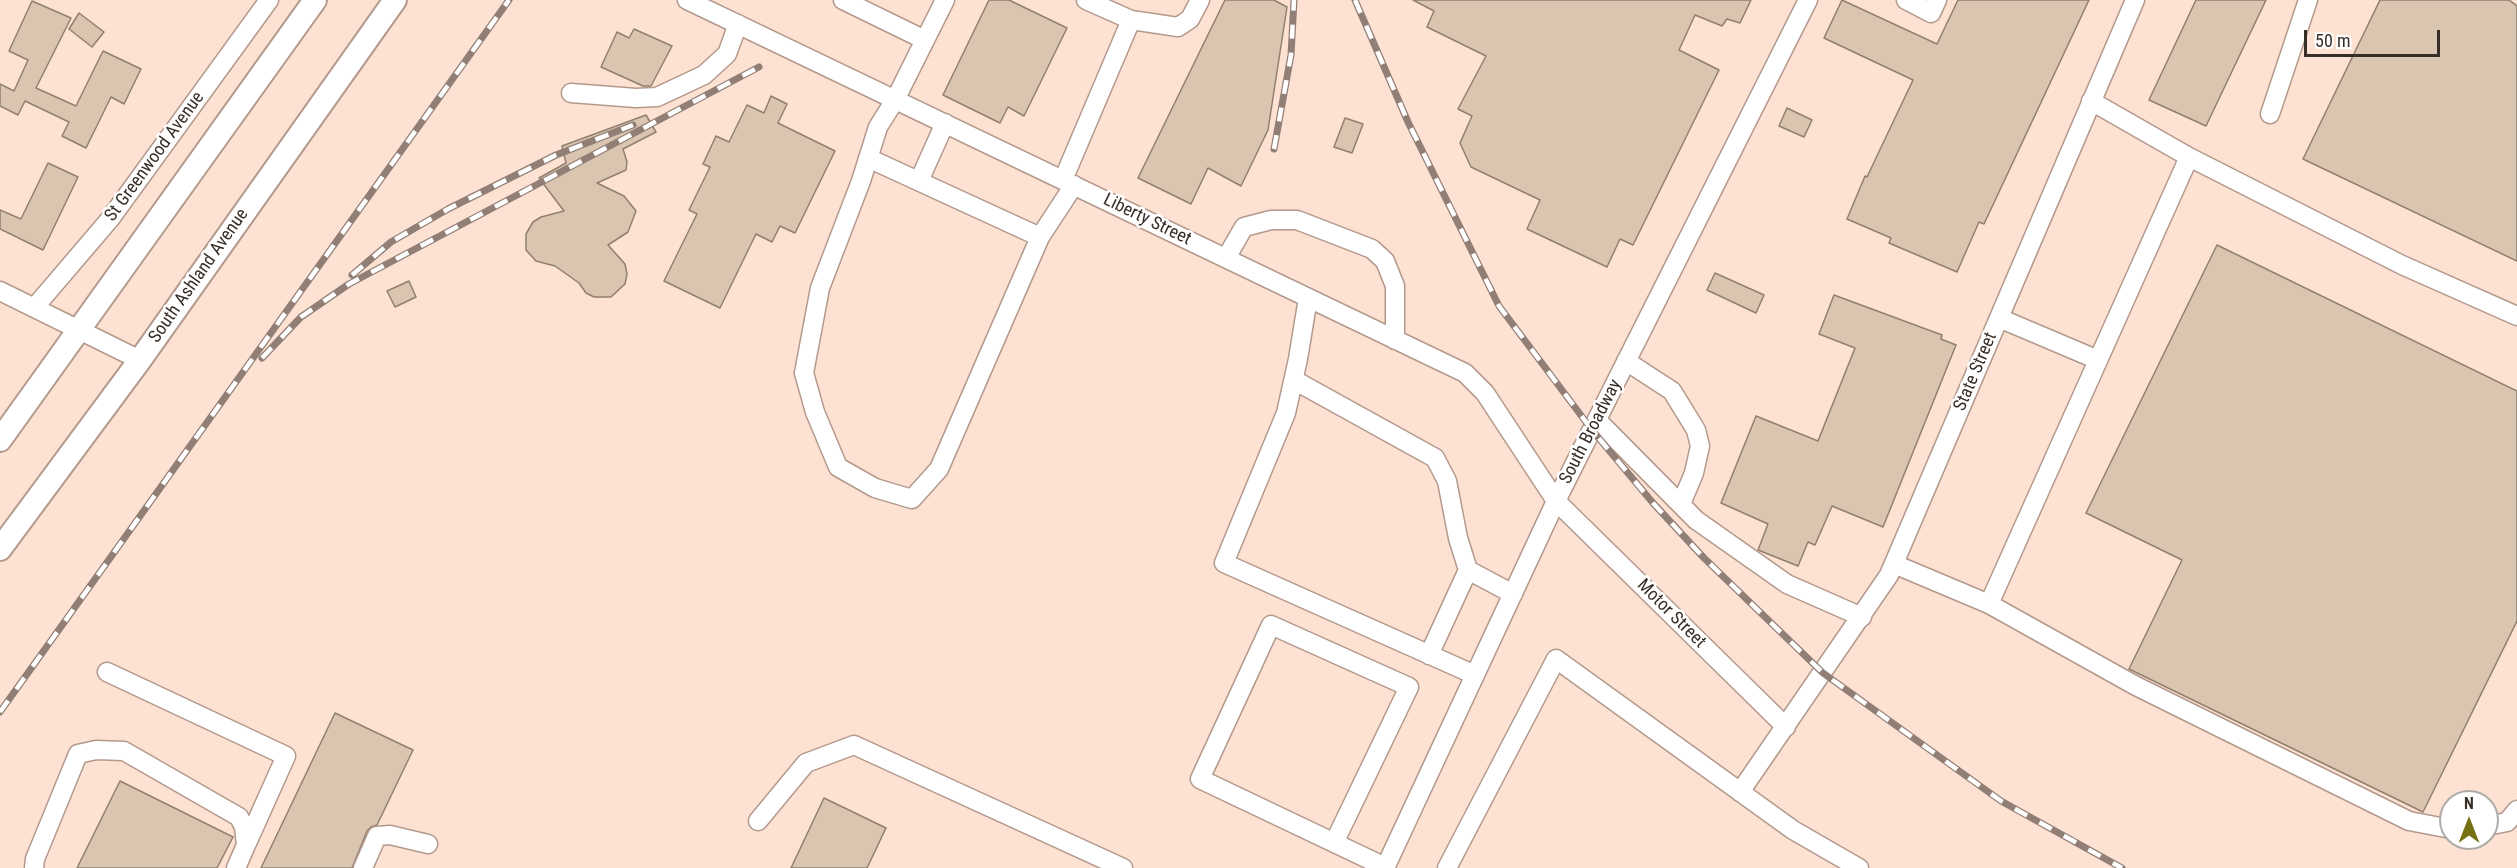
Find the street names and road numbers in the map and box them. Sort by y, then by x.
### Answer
street label: St Greenwood Avenue [101,88,209,226]
street label: Liberty Street [1100,189,1194,251]
street label: South Ashland Avenue [145,205,253,347]
street label: State Street [1950,329,2002,415]
street label: South Broadway [1555,376,1627,488]
street label: Motor Street [1632,575,1710,653]

